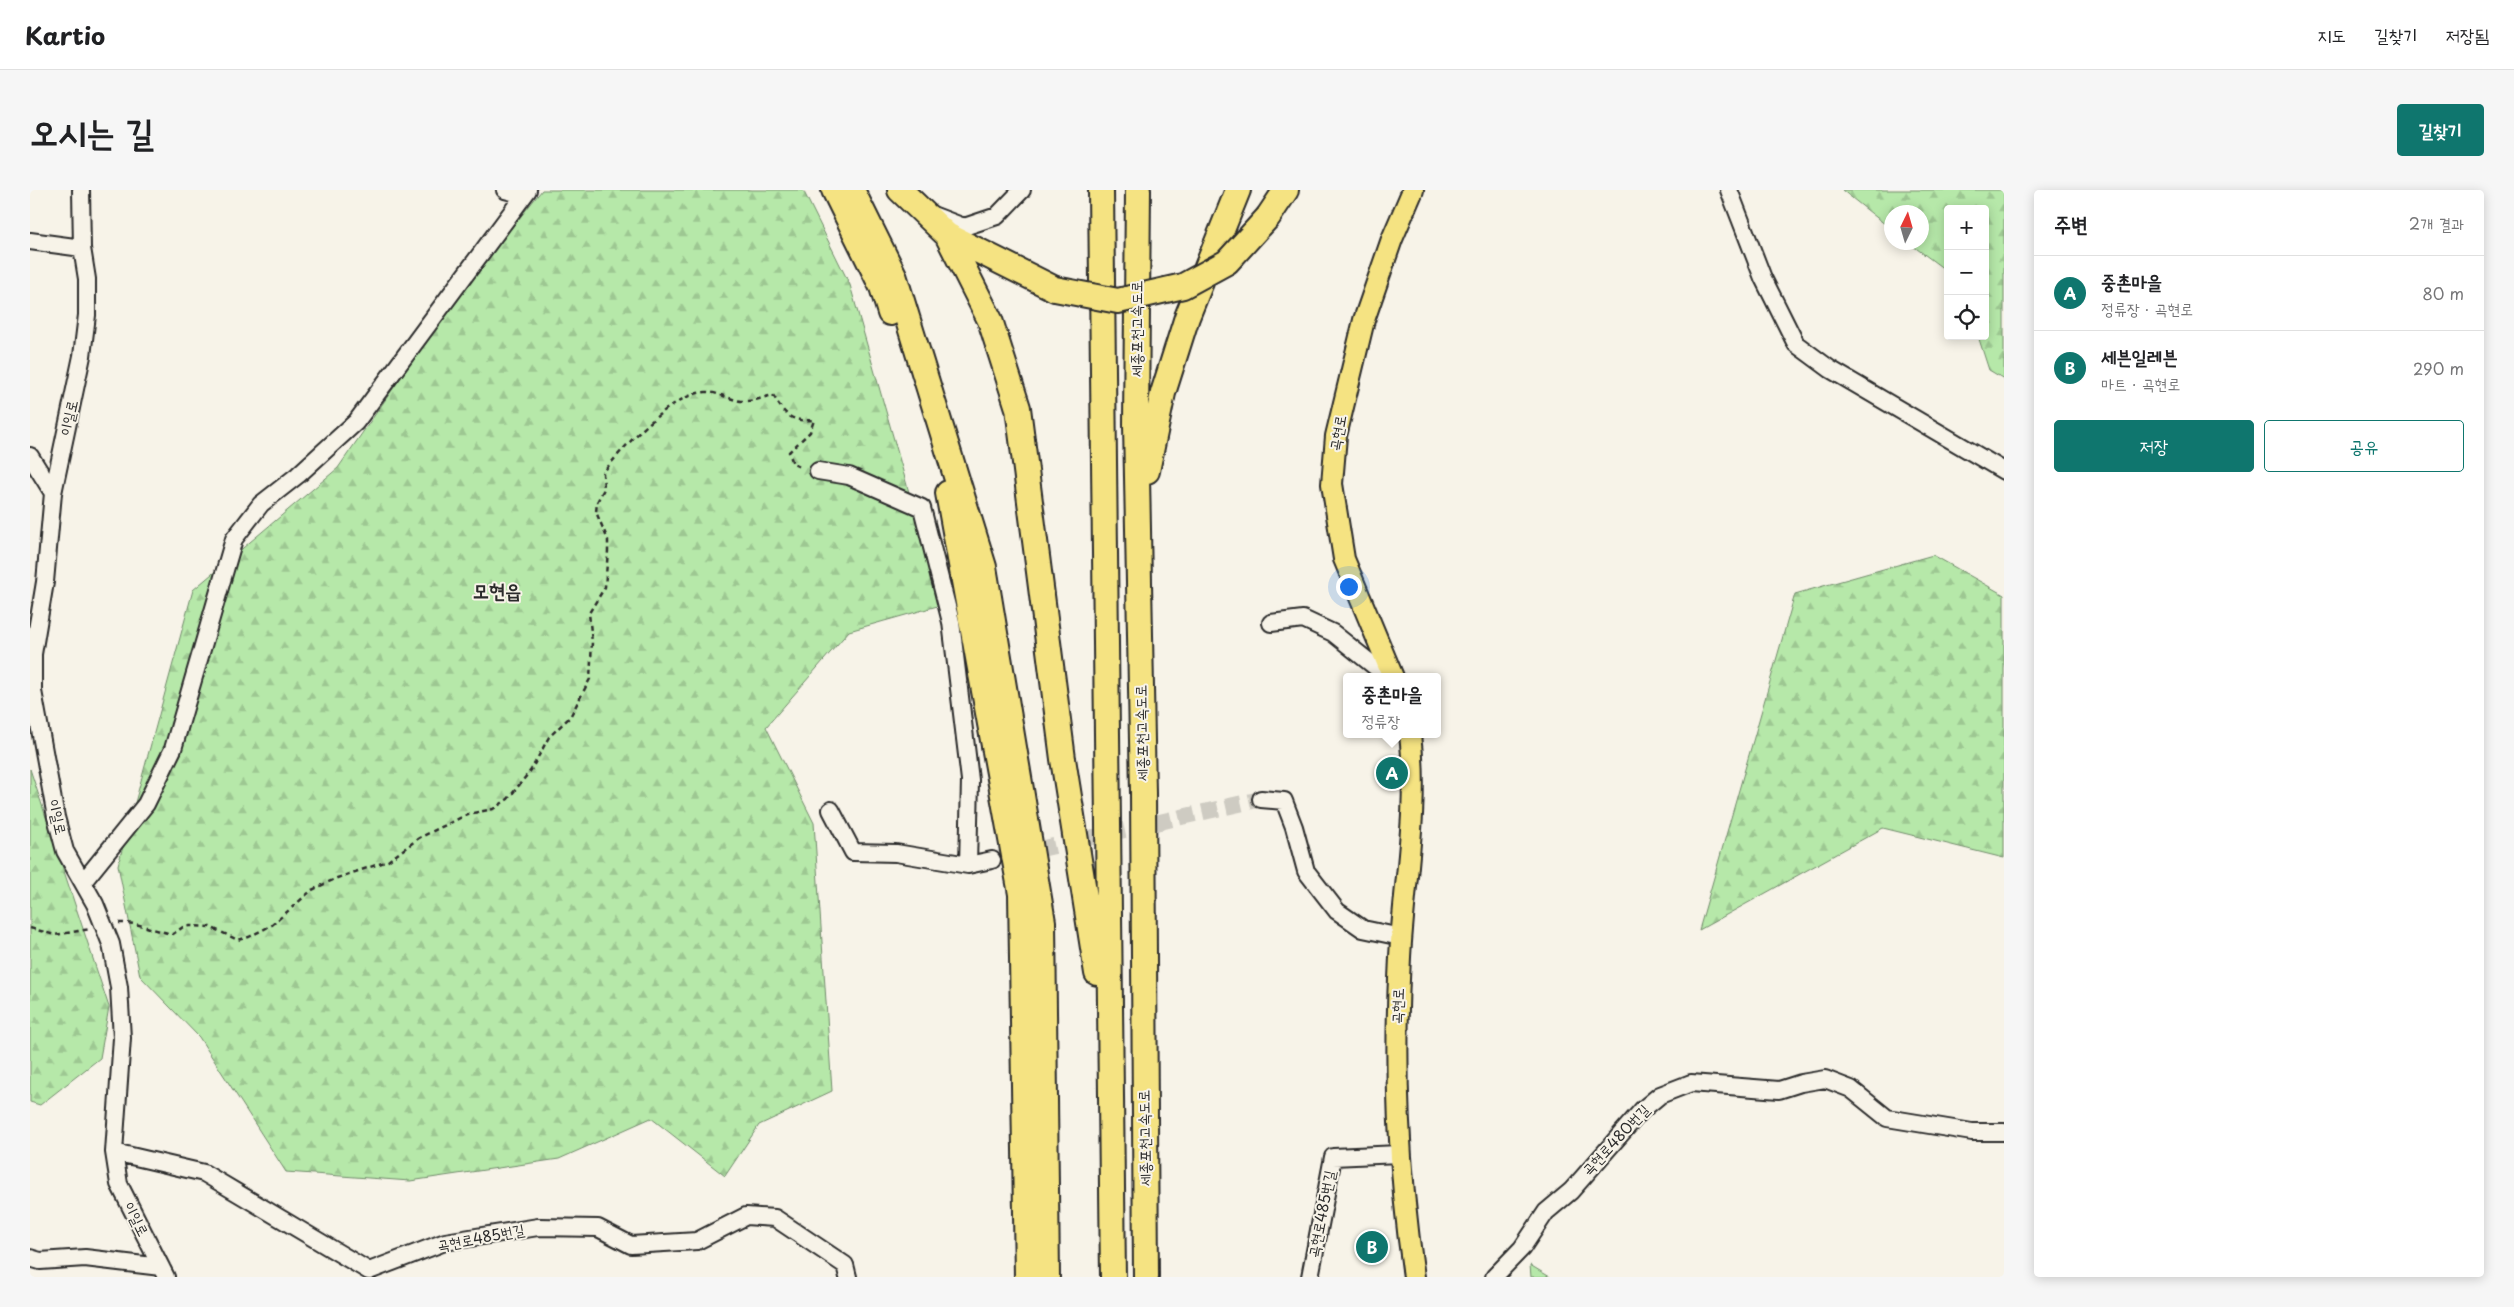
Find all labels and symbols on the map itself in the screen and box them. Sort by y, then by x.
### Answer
north arrow [1884,205,1929,250]
street label: 세종포천고속도로 [1124,281,1147,377]
street label: 이일로 [53,398,83,438]
street label: 곡현로 [1322,413,1351,453]
your location [1336,574,1362,600]
district label: 모현읍 [473,575,521,605]
street label: 세종포천고속도로 [1128,685,1153,782]
pin: A [1376,754,1408,792]
street label: 이일로 [43,796,74,837]
street label: 곡현로 [1384,987,1409,1024]
street label: 세종포천고속도로 [1131,1090,1156,1187]
street label: 곡현로480번길 [1576,1098,1654,1180]
street label: 곡현로485번길 [1301,1168,1340,1259]
street label: 이일로 [119,1197,156,1240]
street label: 곡현로485번길 [435,1217,526,1256]
pin: B [1356,1228,1388,1266]

